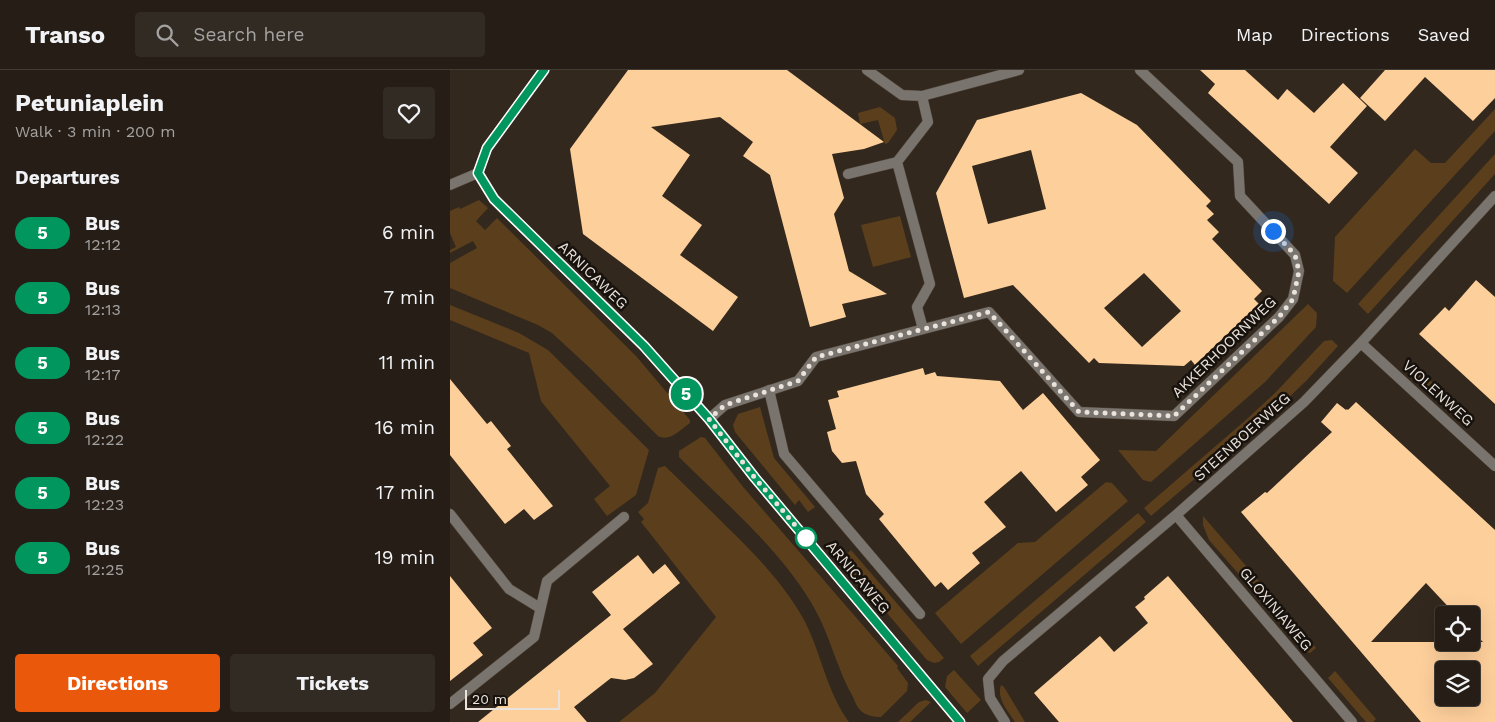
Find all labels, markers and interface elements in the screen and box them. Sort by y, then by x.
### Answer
search box [135,12,485,57]
text: Transo [25,21,105,49]
icon: search [153,21,181,49]
text: Search here [193,23,305,46]
text: Map [1236,24,1273,45]
text: Directions [1301,24,1390,45]
text: Saved [1418,24,1470,45]
button: heart [383,87,435,139]
text: Petuniaplein [15,89,164,117]
text: Walk · 3 min · 200 m [15,122,176,141]
text: Departures [15,166,120,189]
text: Bus [85,212,120,235]
your location [1261,219,1286,244]
text: 6 min [382,221,435,244]
text: 5 [37,222,48,243]
text: 12:12 [85,235,121,254]
street label: ARNICAWEG [555,237,631,313]
text: Bus [85,277,120,300]
text: 7 min [384,286,435,309]
text: 5 [37,287,48,308]
street label: AKKERHOORNWEG [1168,293,1280,401]
text: 12:13 [85,300,121,319]
text: Bus [85,342,120,365]
text: 11 min [379,351,435,374]
text: 5 [37,352,48,373]
street label: VIOLENWEG [1399,356,1477,430]
text: 12:17 [85,365,121,384]
line badge: 5 [670,378,702,410]
text: 5 [681,383,691,404]
street label: STEENBOERWEG [1190,389,1294,485]
text: Bus [85,407,120,430]
text: 16 min [375,416,435,439]
text: 5 [37,417,48,438]
text: 12:22 [85,430,124,449]
text: Bus [85,472,120,495]
text: 17 min [376,481,435,504]
text: 5 [37,482,48,503]
text: 12:23 [85,495,124,514]
unlabelled marker [795,527,817,549]
text: Bus [85,537,120,560]
street label: ARNICAWEG [822,537,894,617]
text: 19 min [374,546,435,569]
text: 5 [37,547,48,568]
text: 12:25 [85,560,124,579]
street label: GLOXINIAWEG [1236,564,1316,654]
map controls [1435,606,1480,706]
button: locate [1435,606,1480,651]
button: Directions [15,654,220,712]
button: Tickets [230,654,435,712]
button: layers [1435,661,1480,706]
scale bar [465,687,560,710]
text: 20 m [472,691,507,707]

